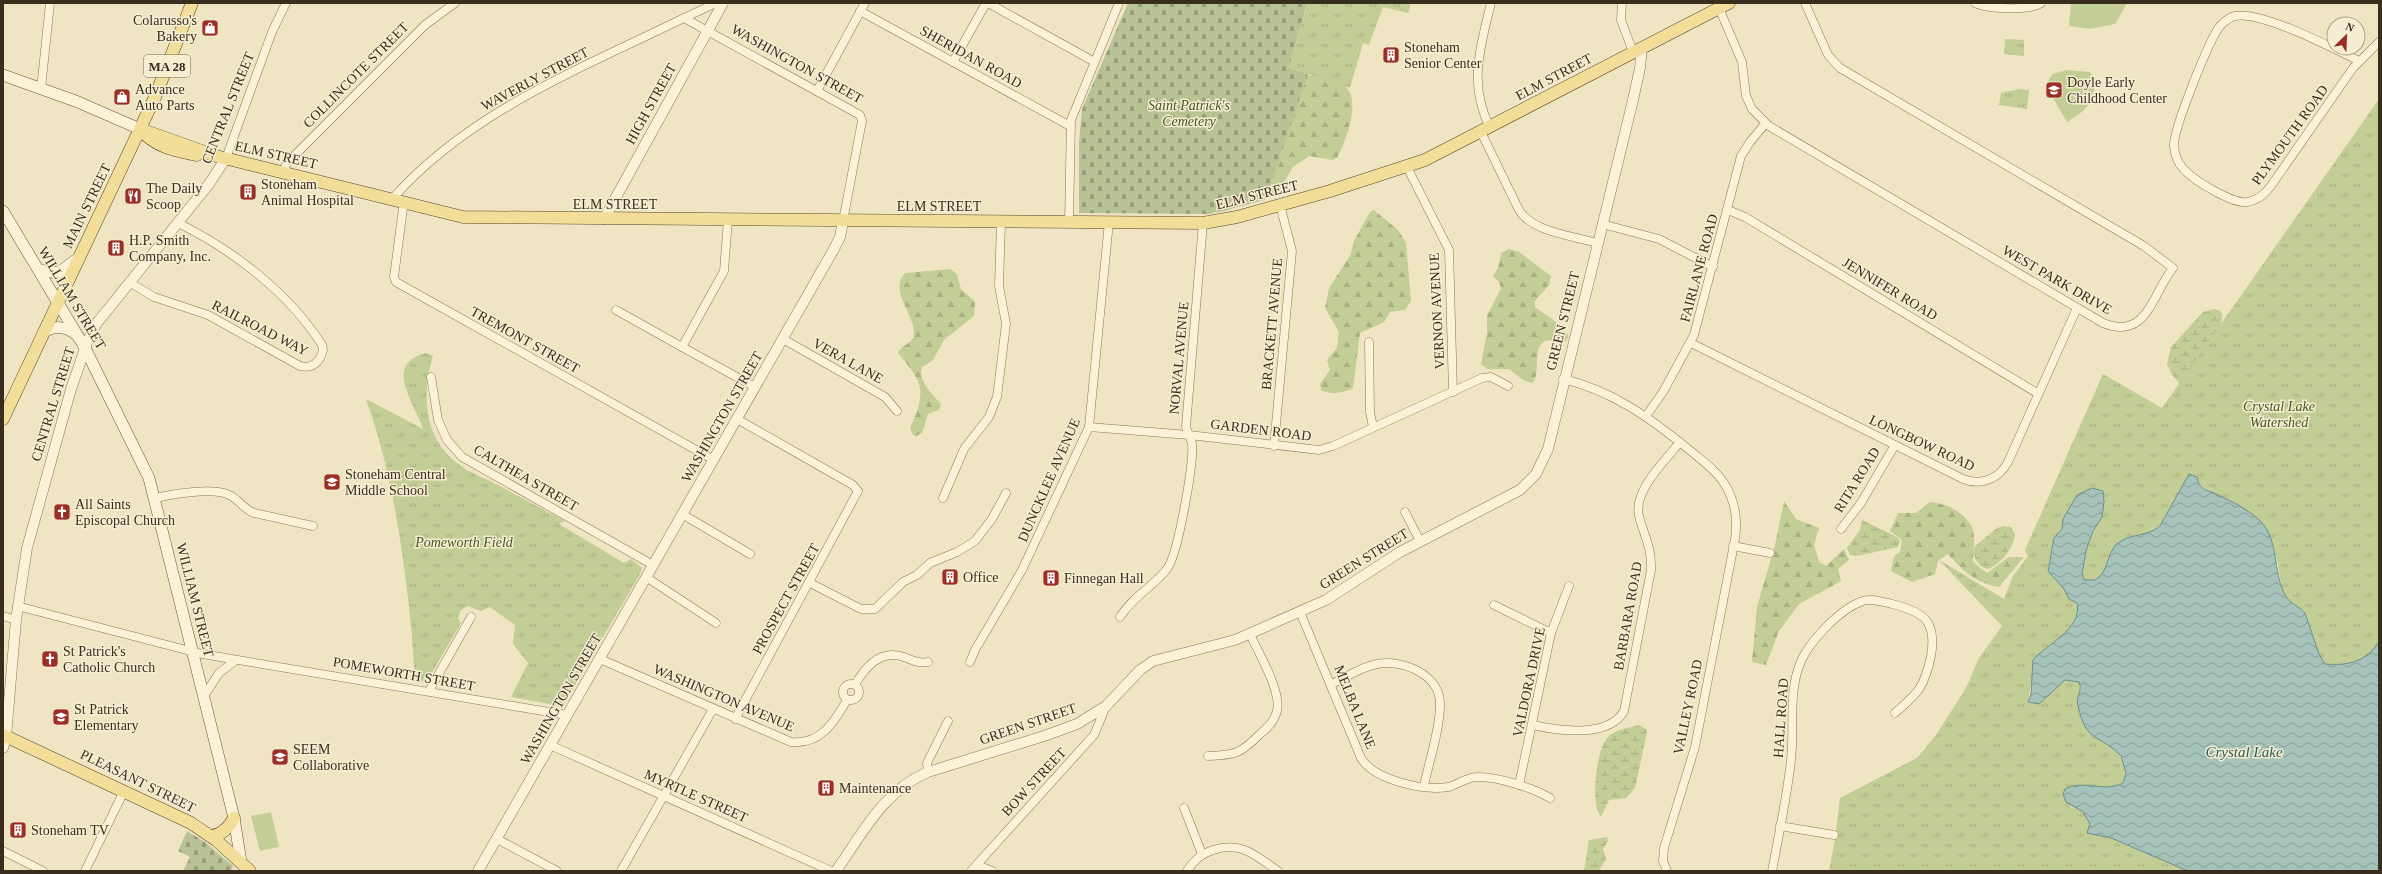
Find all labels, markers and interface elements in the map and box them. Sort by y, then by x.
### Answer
place label: Colarusso's Bakery [133,13,197,44]
north arrow [2326,16,2366,56]
shop icon: Colarusso's Bakery [200,18,220,38]
street label: COLLINCOTE STREET [300,19,412,131]
text: N [2344,20,2356,34]
street label: WASHINGTON STREET [729,22,866,107]
street label: SHERIDAN ROAD [918,23,1024,91]
place label: Stoneham Senior Center [1404,40,1482,71]
street label: WAVERLY STREET [479,44,592,114]
building icon: Stoneham Senior Center [1381,45,1401,65]
street label: CENTRAL STREET [199,50,257,166]
street label: ELM STREET [1513,50,1595,103]
road number: MA 28 [144,55,190,77]
street label: HIGH STREET [623,61,680,147]
place label: Doyle Early Childhood Center [2067,75,2167,106]
school or university icon: Doyle Early Childhood Center [2044,80,2064,100]
place label: Advance Auto Parts [135,82,195,113]
street label: PLYMOUTH ROAD [2249,82,2331,188]
shop icon: Advance Auto Parts [112,87,132,107]
park label: Saint Patrick's Cemetery [1148,98,1231,129]
street label: ELM STREET [233,138,319,172]
street label: MAIN STREET [60,161,114,251]
place label: Stoneham Animal Hospital [261,177,354,208]
street label: ELM STREET [1214,177,1300,212]
place label: The Daily Scoop [146,181,202,212]
building icon: Stoneham Animal Hospital [238,182,258,202]
restaurant icon: The Daily Scoop [123,186,143,206]
street label: ELM STREET [573,197,658,212]
street label: ELM STREET [897,199,982,214]
street label: FAIRLANE ROAD [1677,212,1721,324]
place label: H.P. Smith Company, Inc. [129,233,211,264]
building icon: H.P. Smith Company, Inc. [106,238,126,258]
street label: WEST PARK DRIVE [2000,243,2114,317]
street label: WILLIAM STREET [35,244,109,352]
street label: VERNON AVENUE [1426,252,1448,370]
street label: JENNIFER ROAD [1840,255,1940,323]
street label: BRACKETT AVENUE [1259,258,1285,390]
street label: GREEN STREET [1543,270,1583,372]
street label: RAILROAD WAY [209,297,311,359]
street label: NORVAL AVENUE [1167,301,1191,415]
street label: TREMONT STREET [468,304,582,376]
street label: VERA LANE [810,335,886,387]
street label: CENTRAL STREET [28,345,78,463]
street label: WASHINGTON STREET [679,349,766,485]
park label: Crystal Lake Watershed [2243,399,2315,430]
street label: LONGBOW ROAD [1867,412,1977,474]
street label: DUNCKLEE AVENUE [1015,416,1083,544]
street label: GARDEN ROAD [1210,416,1312,444]
street label: CALTHEA STREET [471,442,581,514]
street label: RITA ROAD [1831,445,1883,515]
place label: Stoneham Central Middle School [345,467,446,498]
school or university icon: Stoneham Central Middle School [322,472,342,492]
place label: All Saints Episcopal Church [75,497,175,528]
church icon: All Saints Episcopal Church [52,502,72,522]
street label: GREEN STREET [1317,526,1411,592]
park label: Pomeworth Field [414,535,514,550]
street label: WILLIAM STREET [174,541,217,659]
street label: PROSPECT STREET [749,541,823,657]
street label: BARBARA ROAD [1611,560,1645,672]
building icon: Office [940,567,960,587]
building icon: Finnegan Hall [1041,568,1061,588]
place label: Office [963,570,999,585]
place label: Finnegan Hall [1064,571,1144,586]
street label: VALDORA DRIVE [1510,626,1548,738]
street label: WASHINGTON STREET [518,631,605,767]
place label: St Patrick's Catholic Church [63,644,155,675]
church icon: St Patrick's Catholic Church [40,649,60,669]
street label: POMEWORTH STREET [332,654,477,694]
street label: VALLEY ROAD [1671,658,1705,756]
street label: WASHINGTON AVENUE [651,661,797,735]
street label: MELBA LANE [1331,663,1379,751]
street label: HALL ROAD [1771,678,1791,758]
street label: GREEN STREET [978,700,1079,748]
place label: St Patrick Elementary [74,702,139,733]
school or university icon: St Patrick Elementary [51,707,71,727]
place label: SEEM Collaborative [293,742,369,773]
water label: Crystal Lake [2205,744,2283,760]
street label: BOW STREET [999,745,1070,819]
street label: PLEASANT STREET [78,747,198,816]
school or university icon: SEEM Collaborative [270,747,290,767]
street label: MYRTLE STREET [642,766,750,826]
building icon: Maintenance [816,778,836,798]
place label: Maintenance [839,781,911,796]
building icon: Stoneham TV [8,820,28,840]
place label: Stoneham TV [31,823,109,838]

